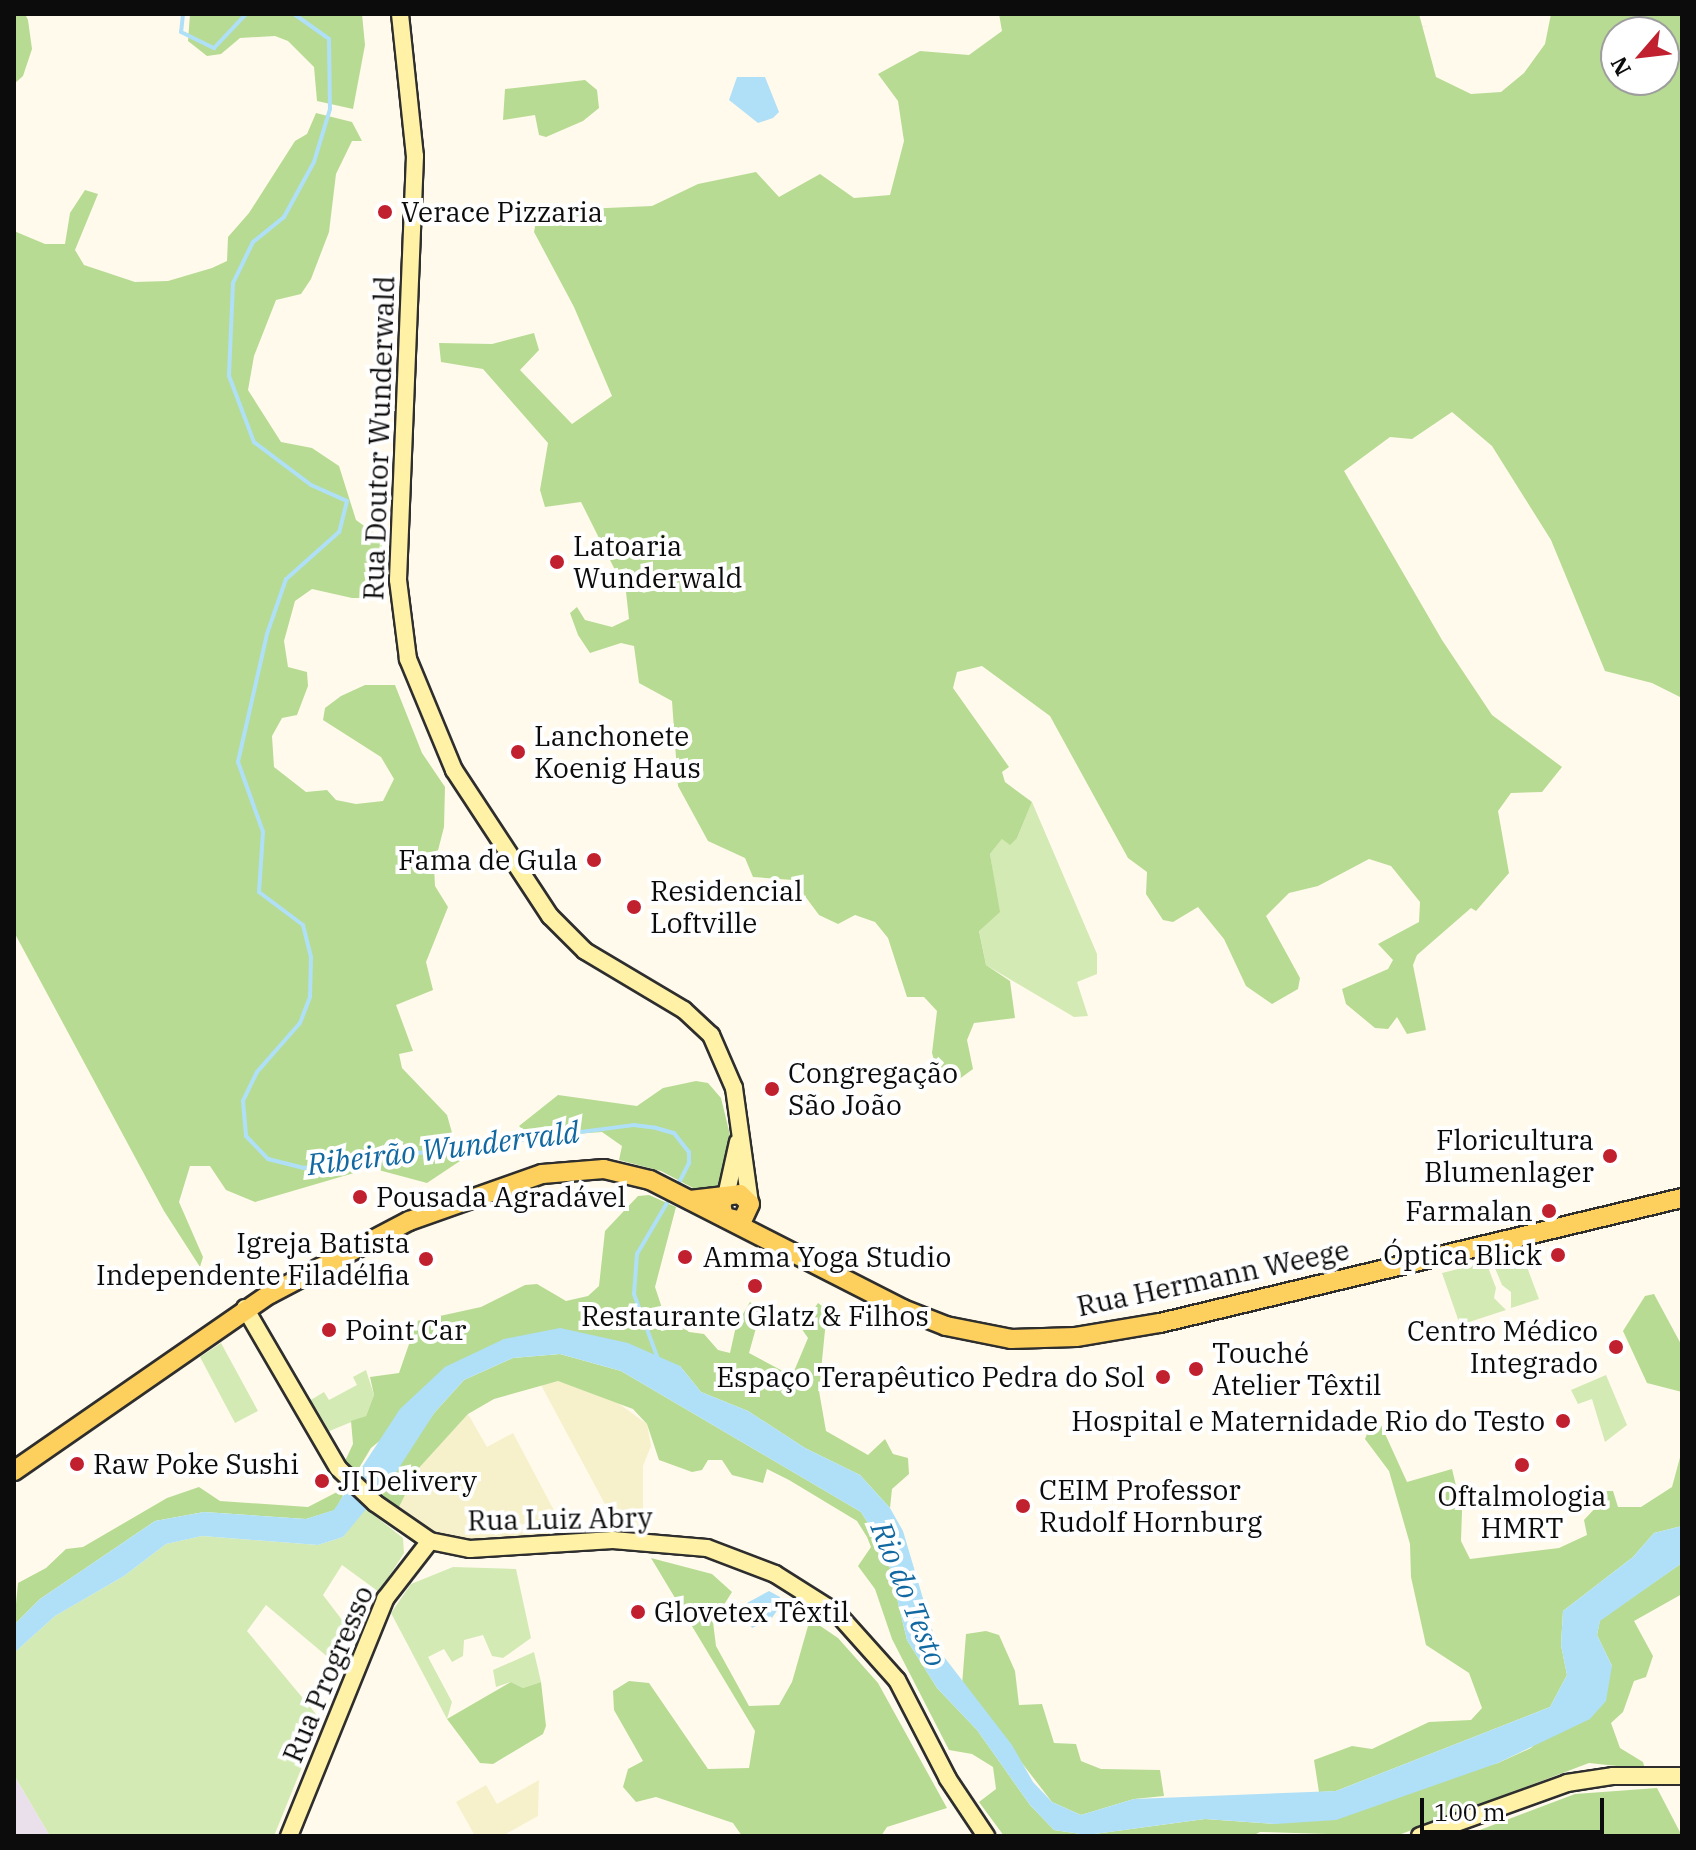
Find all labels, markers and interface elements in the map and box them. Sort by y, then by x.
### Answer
north arrow [1600,16,1680,96]
text: N [1603,52,1637,81]
place label: Verace Pizzaria [401,195,603,229]
marker: Verace Pizzaria [376,203,394,221]
street label: Rua Doutor Wunderwald [357,275,401,601]
place label: Latoaria Wunderwald [573,529,743,595]
marker: Latoaria Wunderwald [548,553,566,571]
place label: Lanchonete Koenig Haus [534,719,701,785]
marker: Lanchonete Koenig Haus [509,743,527,761]
place label: Fama de Gula [398,843,578,877]
marker: Fama de Gula [585,851,603,869]
place label: Residencial Loftville [650,874,803,940]
marker: Residencial Loftville [625,898,643,916]
place label: Congregação São João [788,1056,958,1122]
marker: Congregação São João [763,1080,781,1098]
water label: Ribeirão Wundervald [305,1113,581,1183]
place label: Floricultura Blumenlager [1424,1123,1594,1189]
marker: Floricultura Blumenlager [1601,1147,1619,1165]
place label: Pousada Agradável [376,1180,626,1214]
marker: Pousada Agradável [351,1188,369,1206]
place label: Farmalan [1405,1194,1533,1228]
marker: Farmalan [1540,1202,1558,1220]
place label: Igreja Batista Independente Filadélfia [96,1226,410,1292]
street label: Rua Hermann Weege [1074,1233,1352,1323]
place label: Óptica Blick [1383,1238,1542,1272]
place label: Amma Yoga Studio [703,1240,951,1274]
marker: Amma Yoga Studio [674,1246,696,1268]
marker: Óptica Blick [1549,1246,1567,1264]
marker: Igreja Batista Independente Filadélfia [417,1250,435,1268]
marker: Restaurante Glatz & Filhos [746,1277,764,1295]
place label: Restaurante Glatz & Filhos [581,1299,929,1333]
place label: Point Car [345,1313,466,1347]
place label: Centro Médico Integrado [1407,1314,1598,1380]
marker: Point Car [320,1321,338,1339]
place label: Touché Atelier Têxtil [1212,1336,1381,1402]
marker: Centro Médico Integrado [1605,1336,1627,1358]
place label: Espaço Terapêutico Pedra do Sol [716,1360,1145,1394]
marker: Touché Atelier Têxtil [1187,1360,1205,1378]
marker: Espaço Terapêutico Pedra do Sol [1152,1366,1174,1388]
place label: Hospital e Maternidade Rio do Testo [1071,1404,1545,1438]
marker: Hospital e Maternidade Rio do Testo [1552,1410,1574,1432]
place label: Raw Poke Sushi [93,1447,299,1481]
marker: Oftalmologia HMRT [1511,1454,1533,1476]
marker: Raw Poke Sushi [68,1455,86,1473]
place label: JI Delivery [338,1464,477,1498]
marker: JI Delivery [313,1472,331,1490]
place label: CEIM Professor Rudolf Hornburg [1039,1473,1262,1539]
place label: Oftalmologia HMRT [1437,1479,1607,1545]
marker: CEIM Professor Rudolf Hornburg [1014,1497,1032,1515]
street label: Rua Luiz Abry [467,1501,653,1537]
water label: Rio do Testo [864,1516,954,1672]
street label: Rua Progresso [276,1581,380,1767]
place label: Glovetex Têxtil [654,1595,849,1629]
marker: Glovetex Têxtil [629,1603,647,1621]
scale bar [1424,1782,1608,1832]
text: 100 m [1434,1796,1506,1828]

